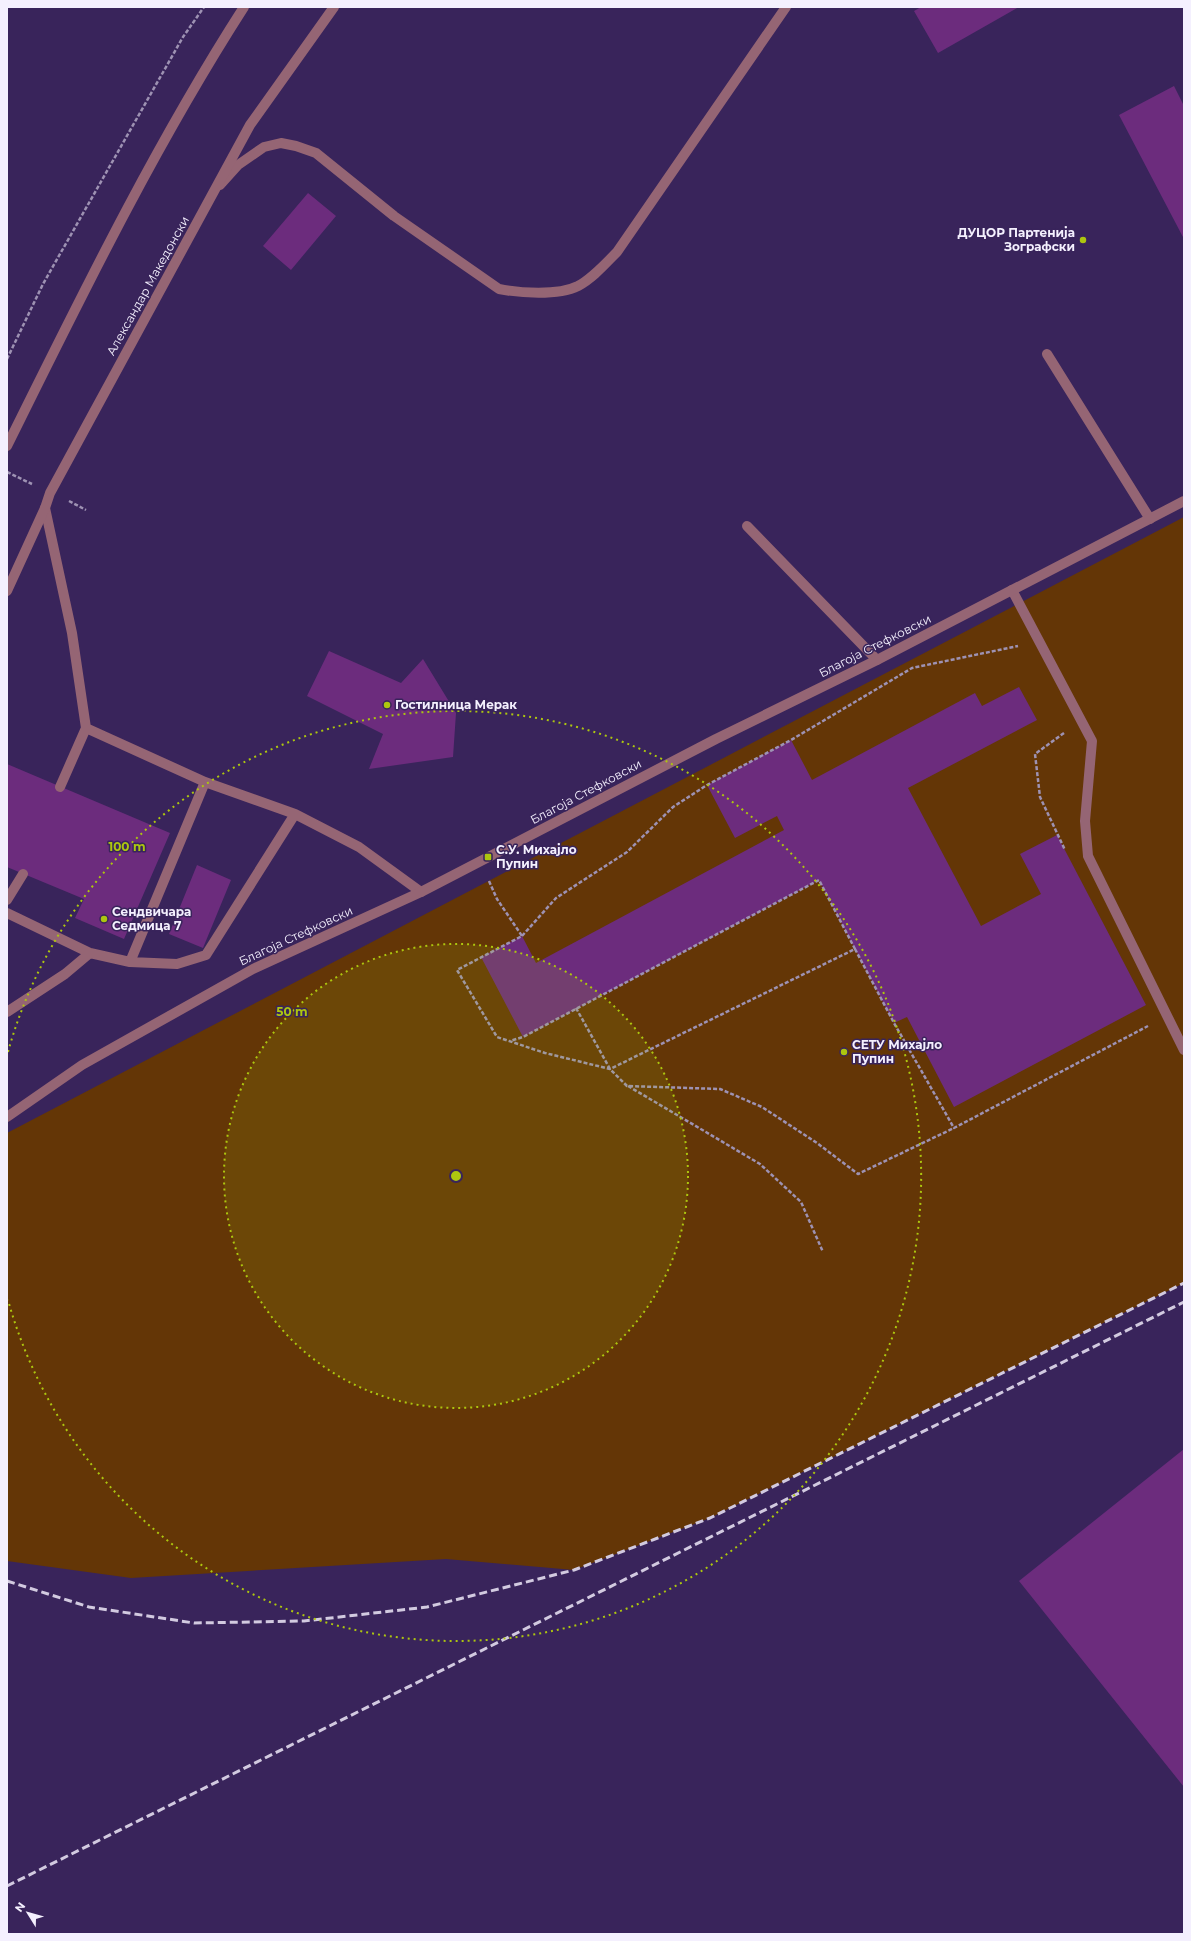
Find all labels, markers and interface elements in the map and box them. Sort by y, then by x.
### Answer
street label: Александар Македонски [103,214,192,358]
place label: ДУЦОР Партенија Зографски [958,225,1075,254]
marker: ДУЦОР Партенија Зографски [1078,235,1088,245]
street label: Благоја Стефковски [816,611,933,680]
place label: Гостилница Мерак [395,697,517,712]
marker: Гостилница Мерак [382,700,392,710]
street label: Благоја Стефковски [528,756,644,827]
text: 100 m [109,839,145,854]
place label: С.У. Михајло Пупин [496,842,577,871]
marker: С.У. Михајло Пупин [483,852,493,862]
street label: Благоја Стефковски [236,903,355,969]
place label: Сендвичара Седмица 7 [112,904,191,933]
marker: Сендвичара Седмица 7 [99,914,109,924]
text: 50 m [276,1004,308,1019]
place label: СЕТУ Михајло Пупин [852,1037,942,1066]
marker: СЕТУ Михајло Пупин [839,1047,849,1057]
centre of rings [449,1169,463,1183]
north arrow [8,1893,48,1933]
text: N [12,1899,28,1915]

